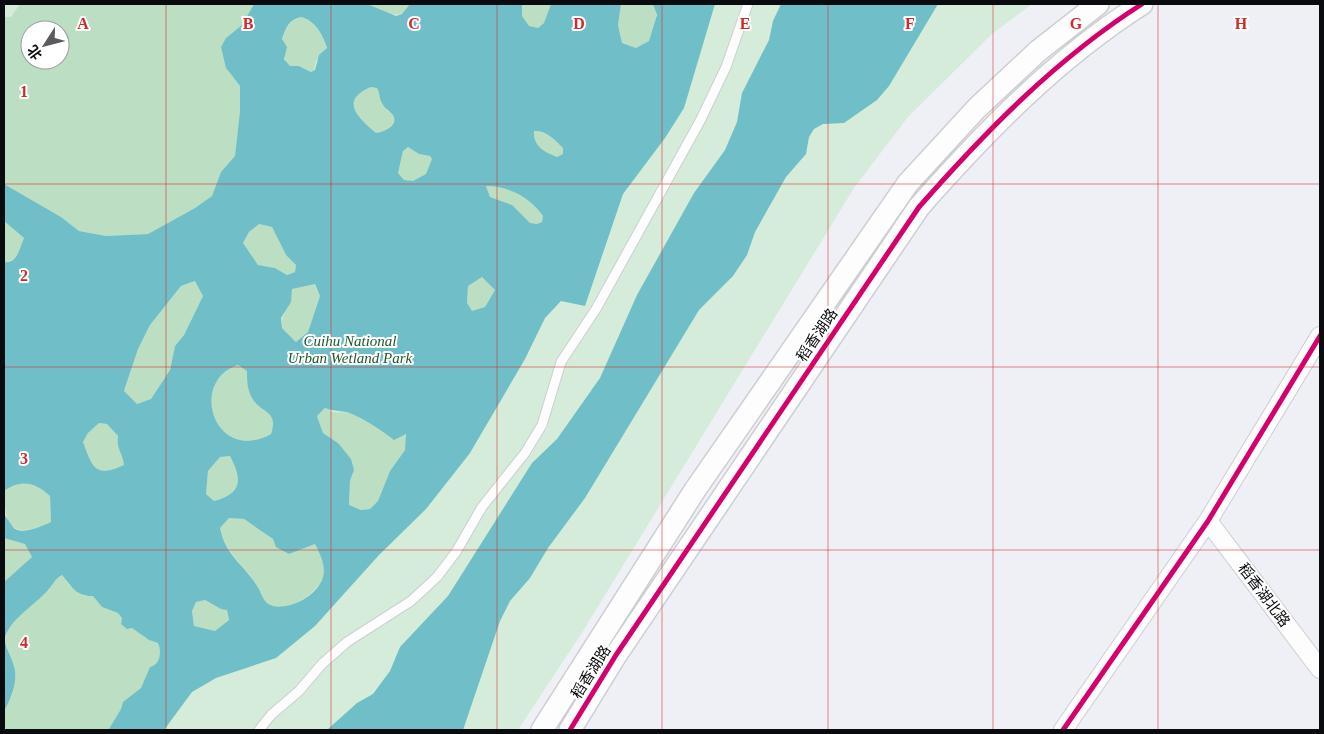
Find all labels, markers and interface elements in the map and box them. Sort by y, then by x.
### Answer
text: A [77,15,89,32]
text: B [243,15,254,32]
text: C [408,15,420,32]
text: D [573,15,585,32]
text: E [740,15,750,32]
text: F [905,15,915,32]
text: G [1070,15,1083,32]
text: H [1235,15,1248,32]
north arrow [20,20,70,70]
text: 北 [25,42,45,62]
text: 1 [20,83,28,100]
text: 2 [20,267,28,284]
street label: 稻香湖路 [794,306,840,364]
park label: Cuihu National Urban Wetland Park [288,333,413,366]
text: 3 [20,450,28,467]
street label: 稻香湖北路 [1235,560,1294,630]
text: 4 [20,634,28,651]
street label: 稻香湖路 [568,642,614,702]

